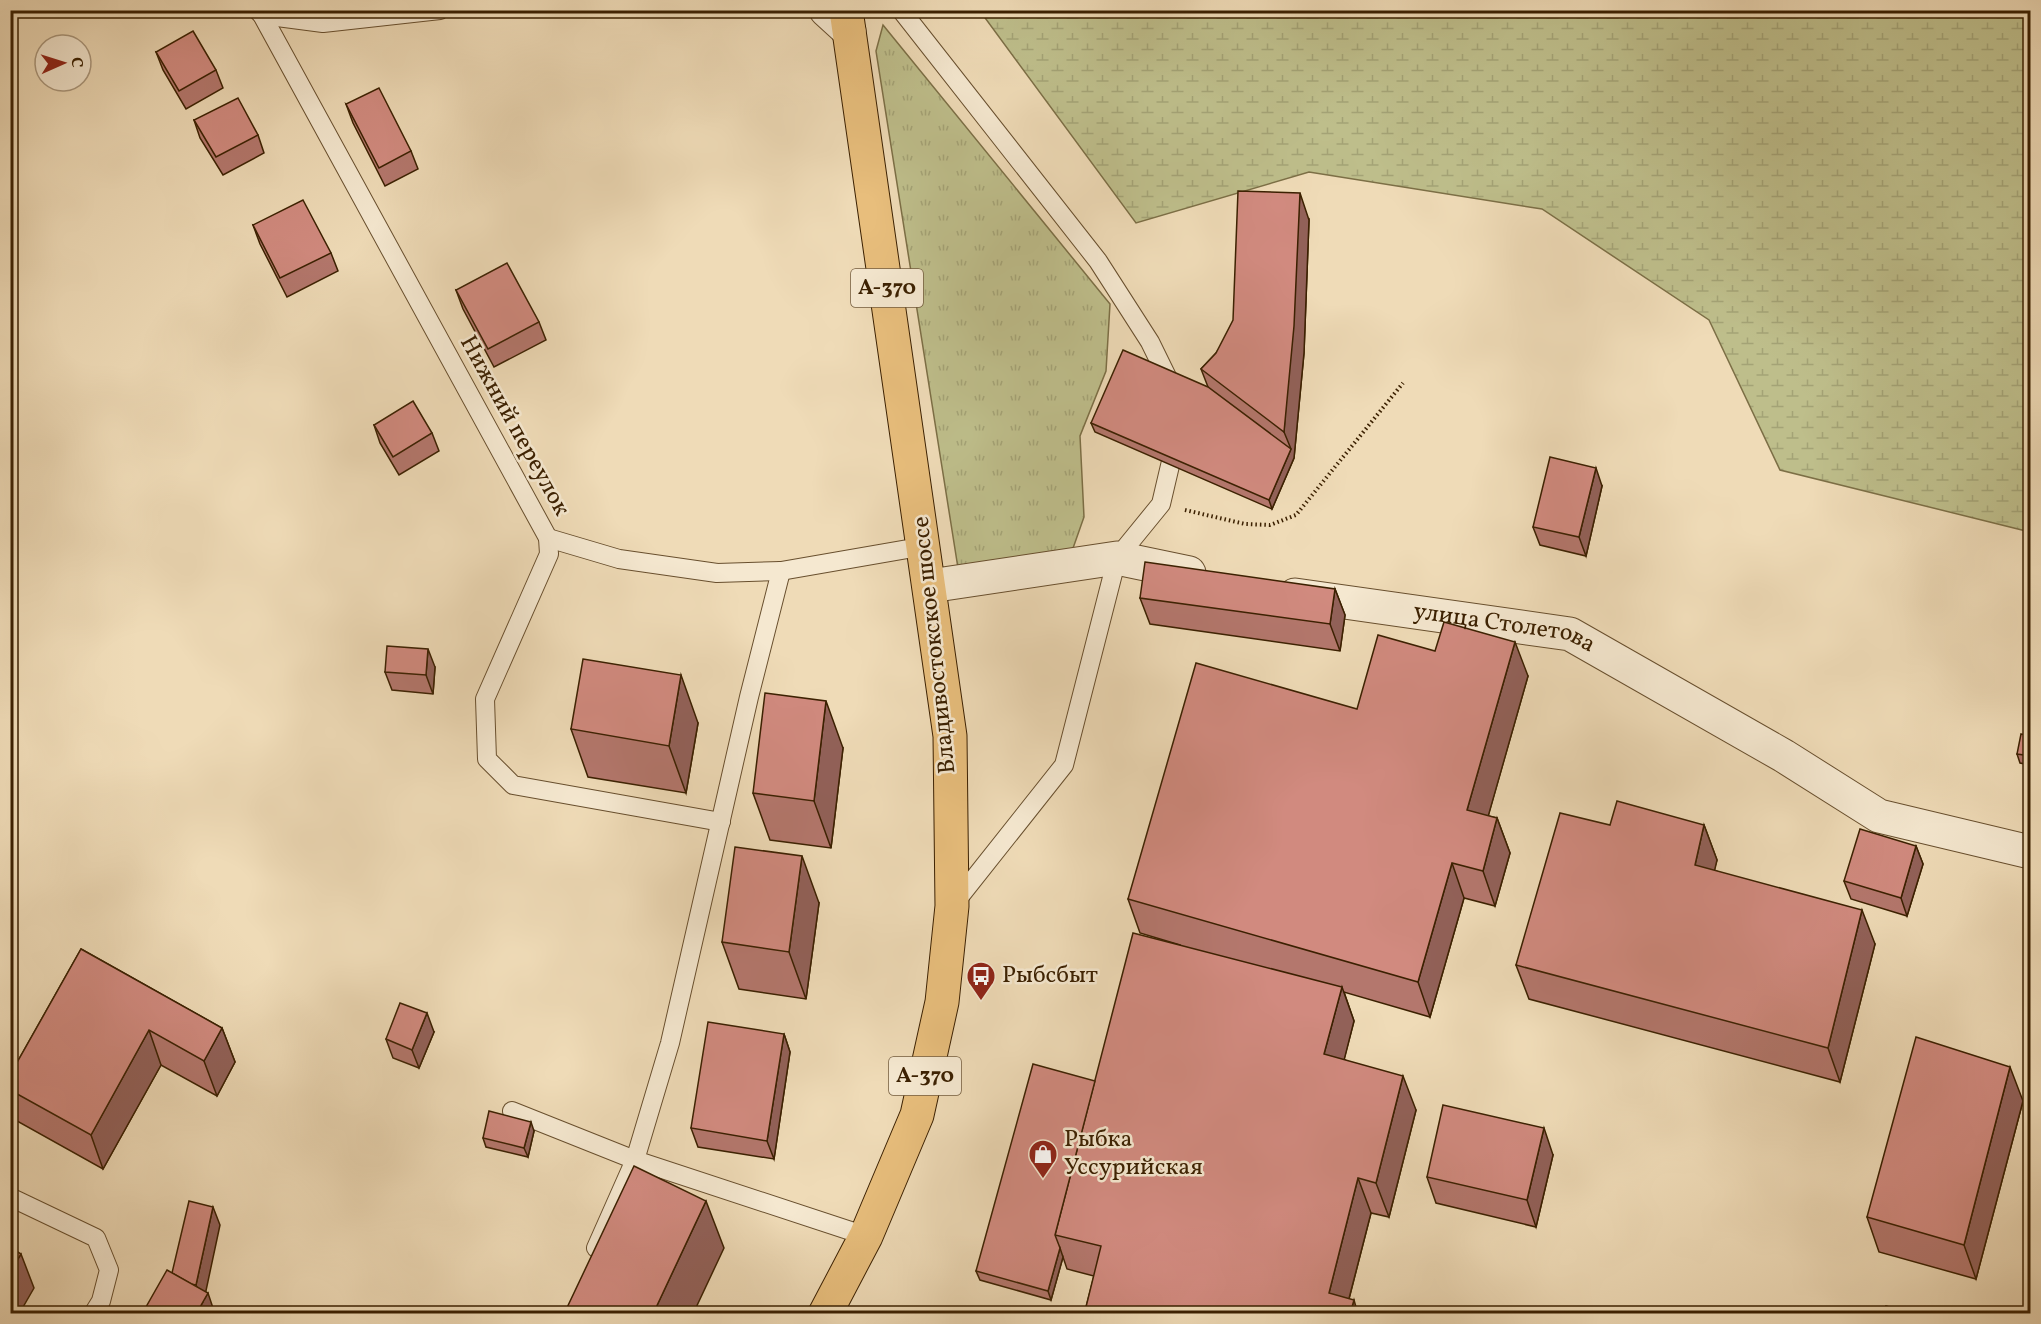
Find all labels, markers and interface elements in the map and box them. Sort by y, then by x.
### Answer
north arrow [33,33,93,93]
text: С [65,57,87,68]
road number: А-370 [851,269,923,307]
street label: Нижний переулок [450,330,578,523]
street label: Владивостокское шоссе [905,514,965,776]
street label: улица Столетова [1411,595,1601,662]
place label: Рыбсбыт [1002,959,1098,993]
bus stop icon: Рыбсбыт [965,960,997,1002]
road number: А-370 [889,1057,961,1095]
place label: Рыбка Уссурийская [1064,1123,1203,1185]
shop icon: Рыбка Уссурийская [1027,1138,1059,1180]

